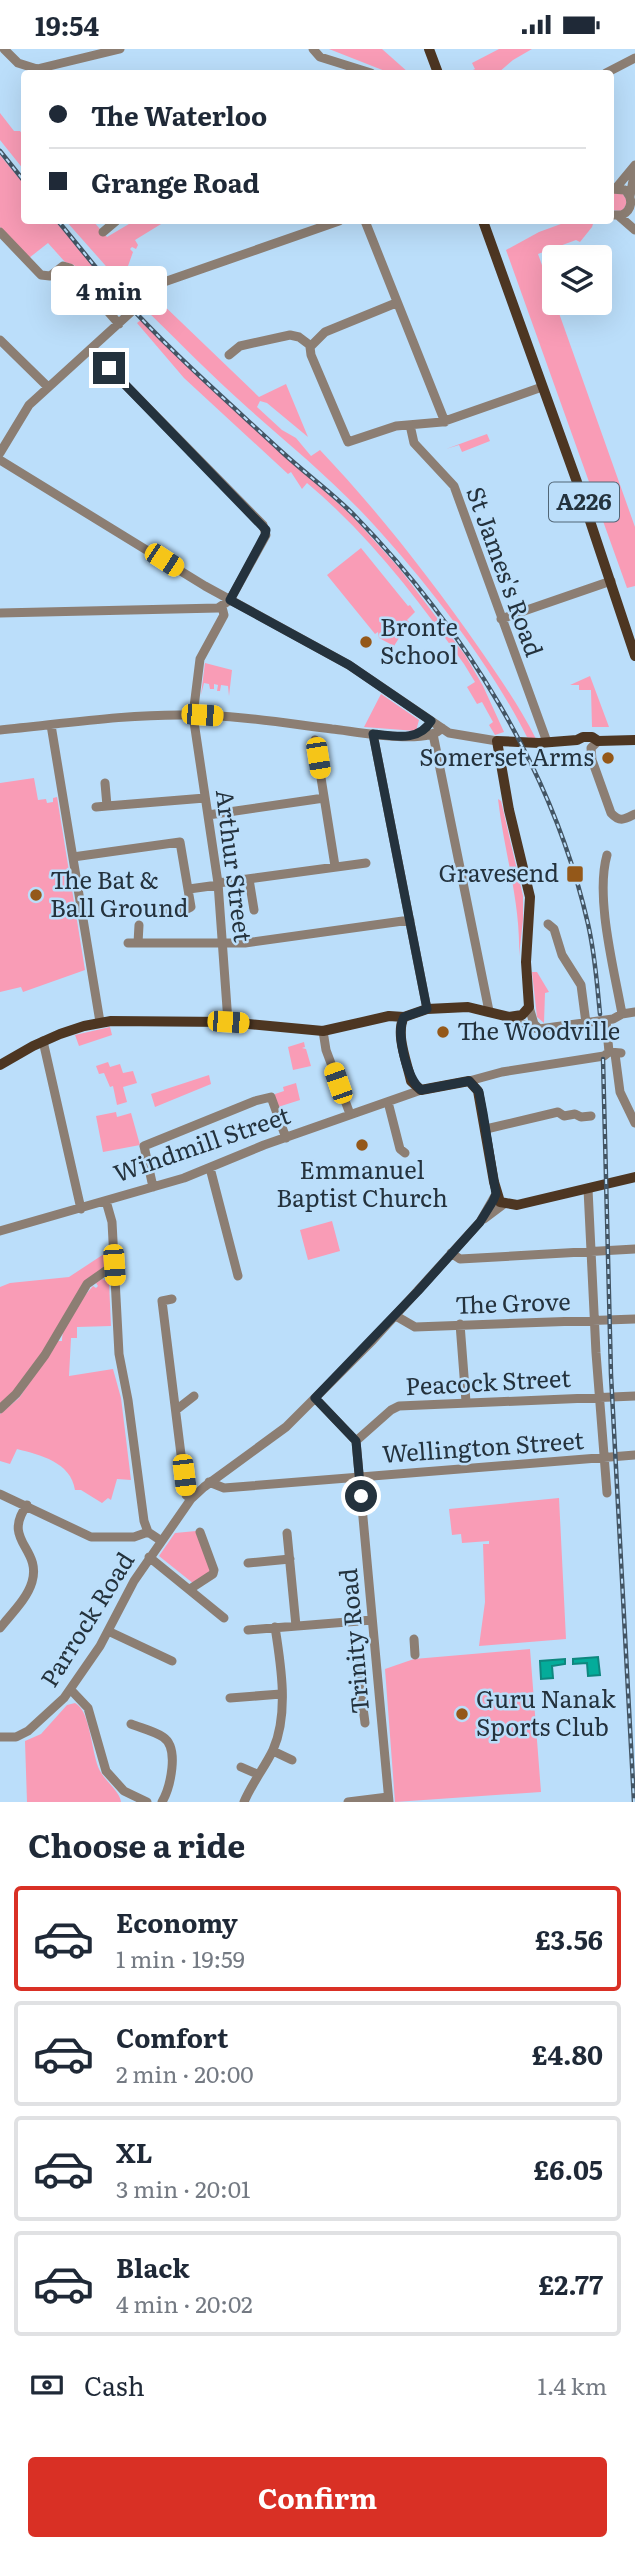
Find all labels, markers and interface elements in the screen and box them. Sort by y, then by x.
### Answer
text: 19:54 [35,5,99,44]
text: The Waterloo [91,95,267,134]
text: Grange Road [91,162,260,201]
map controls [542,245,612,315]
button: layers [542,245,612,315]
callout: 4 min [51,267,167,315]
text: 4 min [76,273,142,307]
route end [93,352,125,384]
street label: St James's Road [459,481,553,661]
road number: A226 [549,482,619,521]
car [141,540,188,580]
place label: Bronte School [380,608,458,671]
marker: Bronte School [358,634,374,650]
car [181,703,224,727]
car [305,736,332,780]
place label: Somerset Arms [419,738,594,773]
marker: Somerset Arms [600,750,616,766]
street label: Arthur Street [209,787,262,944]
place label: Gravesend [438,854,559,889]
place label: The Bat & Ball Ground [50,861,189,924]
marker: Gravesend [565,864,585,884]
marker: The Bat & Ball Ground [28,887,44,903]
car [207,1010,250,1034]
place label: The Woodville [457,1012,620,1047]
marker: The Woodville [435,1024,451,1040]
car [322,1060,355,1106]
street label: Windmill Street [108,1096,295,1189]
marker: Emmanuel Baptist Church [354,1137,370,1153]
place label: Emmanuel Baptist Church [276,1151,448,1214]
car [103,1243,126,1287]
street label: The Grove [455,1282,571,1321]
street label: Peacock Street [404,1359,572,1402]
street label: Wellington Street [381,1421,585,1470]
car [172,1453,197,1497]
route start [345,1480,377,1512]
street label: Parrock Road [30,1544,141,1693]
street label: Trinity Road [329,1567,376,1716]
place label: Guru Nanak Sports Club [476,1680,616,1743]
marker: Guru Nanak Sports Club [454,1706,470,1722]
text: Choose a ride [28,1820,245,1868]
text: Economy [116,1902,238,1941]
icon: car [32,1907,95,1970]
text: £3.56 [535,1919,603,1958]
text: 1 min · 19:59 [116,1941,245,1975]
text: Comfort [116,2017,228,2056]
icon: car [32,2022,95,2085]
text: £4.80 [532,2034,603,2073]
text: 2 min · 20:00 [116,2056,254,2090]
text: XL [116,2132,153,2171]
icon: car [32,2137,95,2200]
text: £6.05 [534,2149,603,2188]
text: 3 min · 20:01 [116,2171,250,2205]
text: Black [116,2247,190,2286]
icon: car [32,2252,95,2315]
text: £2.77 [539,2264,603,2303]
text: 4 min · 20:02 [116,2286,253,2320]
text: Cash [84,2365,145,2404]
icon: cash [28,2366,66,2404]
text: 1.4 km [537,2368,607,2402]
button: Confirm [28,2457,607,2537]

